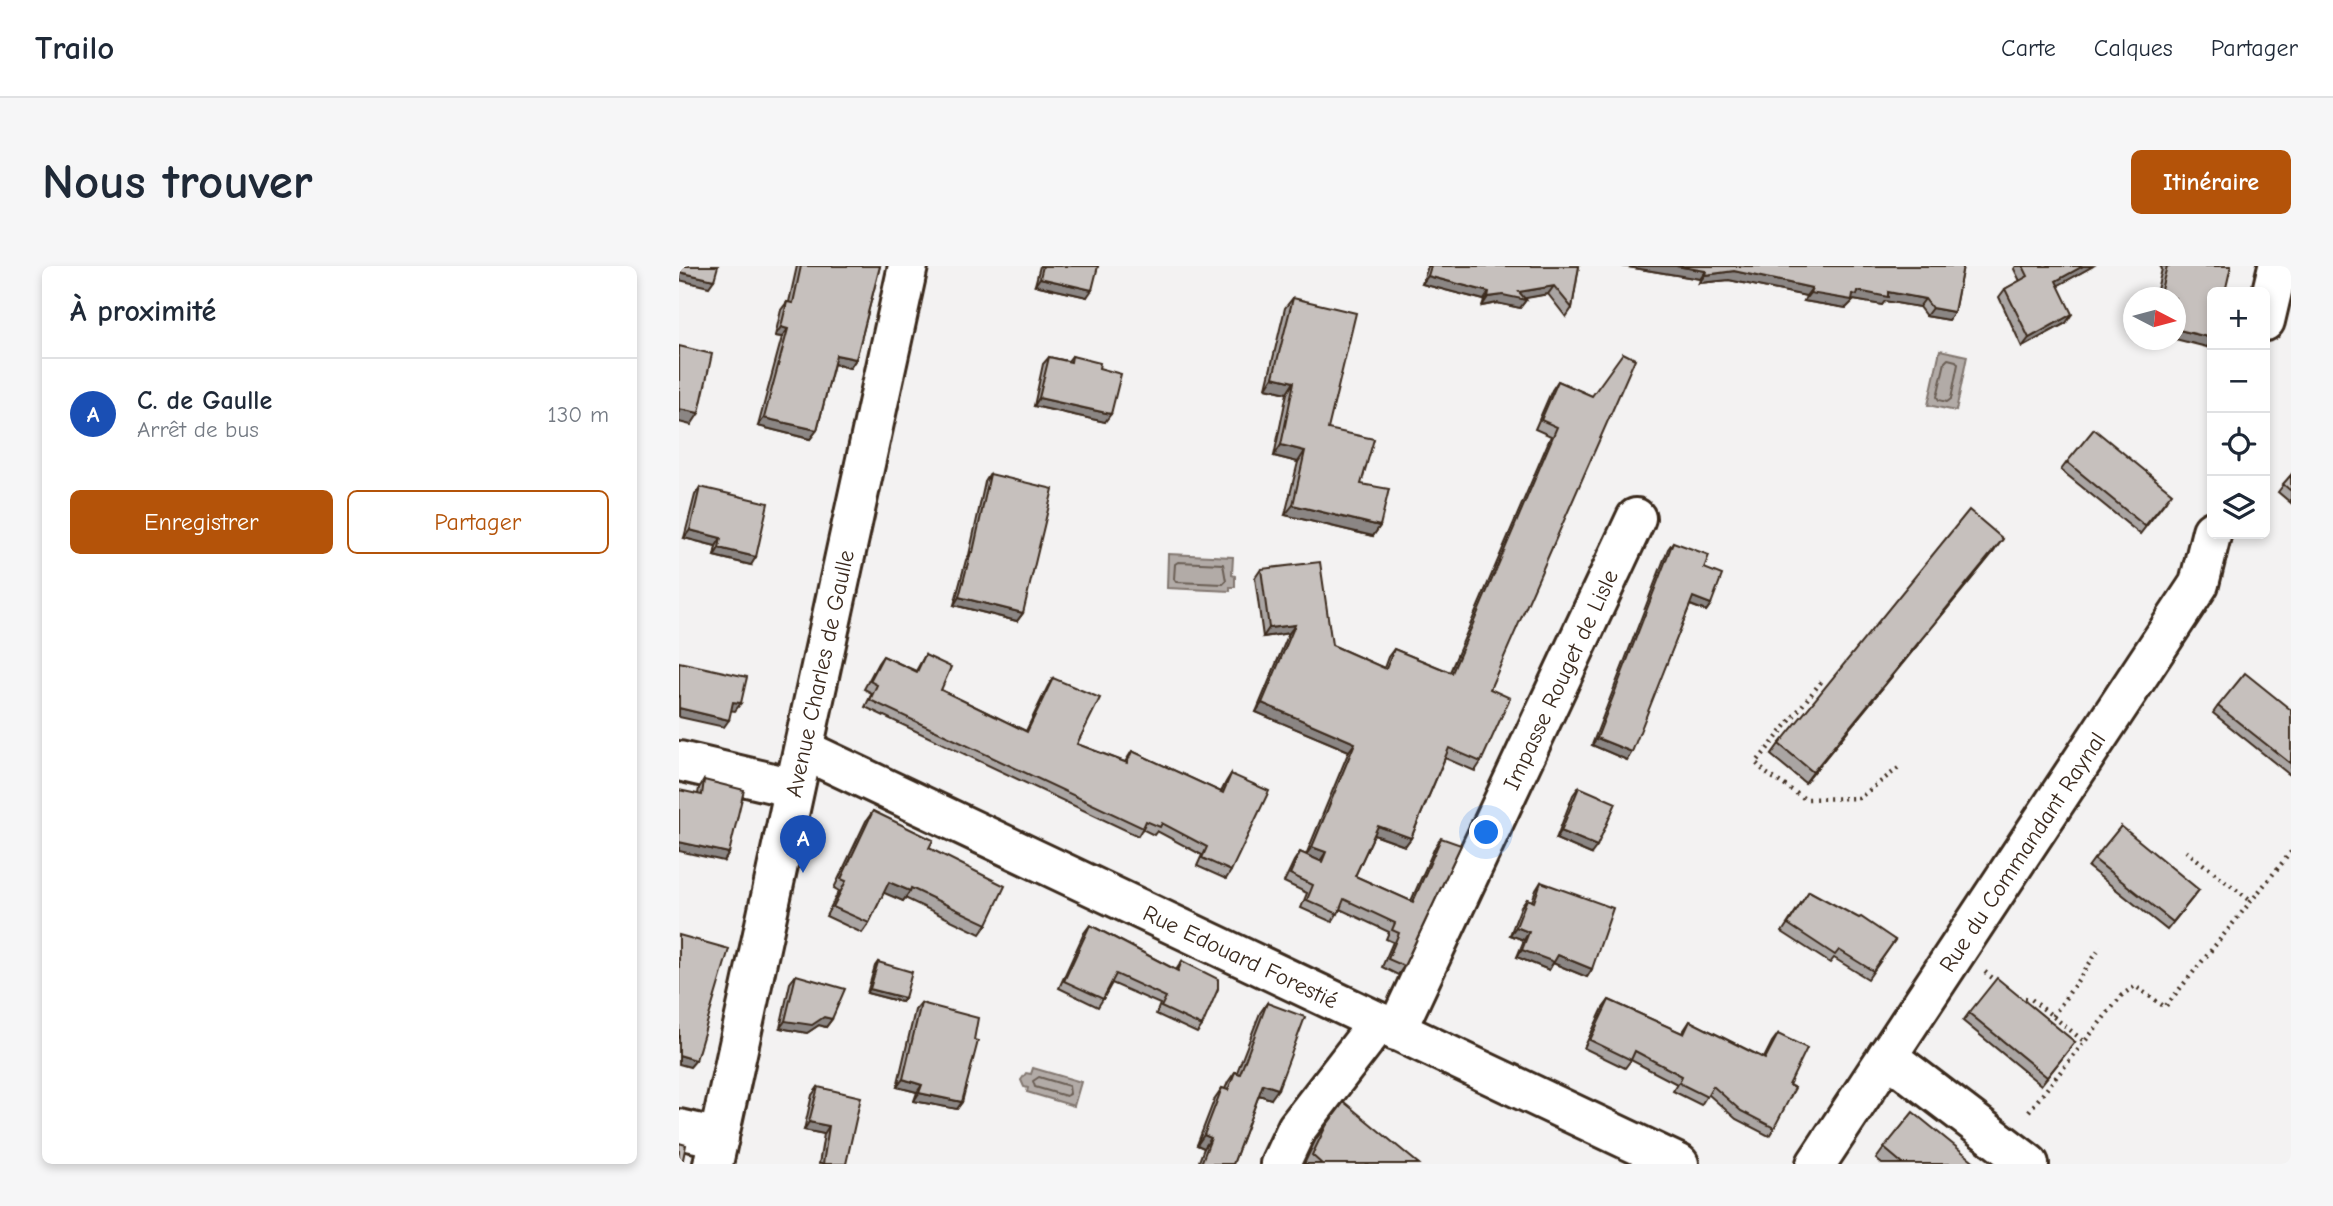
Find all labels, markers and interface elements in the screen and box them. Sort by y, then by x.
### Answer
text: Trailo [35,29,114,67]
text: Carte [2001,34,2056,62]
text: Calques [2094,34,2173,62]
text: Partager [2211,34,2298,62]
button: Itinéraire [2131,150,2291,214]
text: Nous trouver [42,154,313,210]
north arrow [2123,287,2186,350]
map controls [2207,287,2270,539]
button: + [2207,287,2270,350]
text: À proximité [70,294,216,329]
button: − [2207,350,2270,413]
text: C. de Gaulle [137,386,272,416]
text: A [87,401,99,428]
text: 130 m [548,401,609,428]
button: locate [2207,413,2270,476]
text: Arrêt de bus [137,416,259,443]
button: layers [2207,476,2270,539]
button: Enregistrer [70,490,333,554]
button: Partager [347,490,609,554]
street label: Avenue Charles de Gaulle [780,547,860,800]
street label: Impasse Rouget de Lisle [1498,565,1624,794]
street label: Rue du Commandant Raynal [1934,727,2111,977]
pin: A [780,815,826,873]
your location [1469,815,1503,849]
street label: Rue Edouard Forestié [1139,899,1342,1015]

